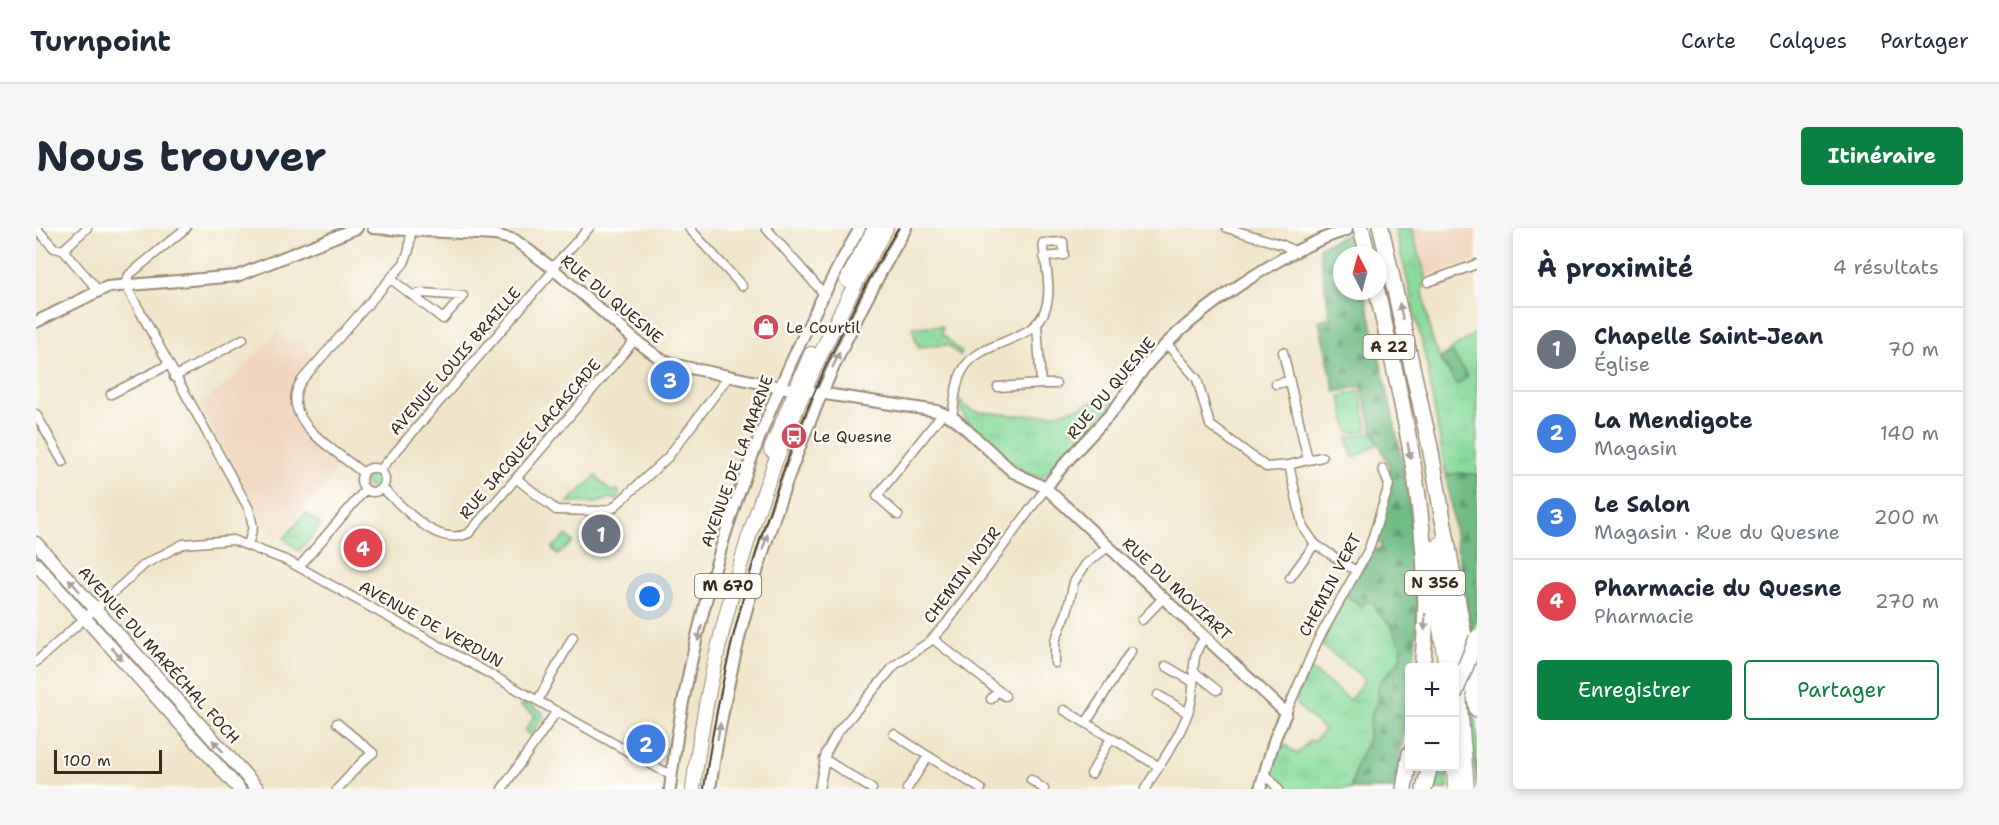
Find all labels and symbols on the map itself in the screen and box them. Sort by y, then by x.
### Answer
north arrow [1333,246,1387,300]
street label: RUE DU QUESNE [556,250,668,348]
street label: AVENUE LOUIS BRAILLE [385,282,525,440]
one-way arrow [1396,302,1405,321]
shop icon: Le Courtil [751,312,781,342]
place label: Le Courtil [786,317,860,338]
street label: RUE DU QUESNE [1062,332,1160,444]
road number: A 22 [1364,335,1414,359]
one-way arrow [832,352,841,369]
street label: RUE JACQUES LACASCADE [455,354,605,524]
pin: 3 [650,358,690,402]
street label: AVENUE DE LA MARNE [696,372,778,550]
bus stop icon: Le Quesne [779,421,809,451]
place label: Le Quesne [813,426,892,447]
one-way arrow [1405,442,1414,461]
pin: 1 [582,512,620,556]
street label: CHEMIN NOIR [919,522,1005,628]
pin: 4 [344,526,382,570]
street label: CHEMIN VERT [1294,530,1366,640]
one-way arrow [761,533,771,551]
street label: RUE DU MOVIART [1118,533,1236,645]
street label: AVENUE DU MARÉCHAL FOCH [74,562,244,748]
road number: N 356 [1405,571,1465,595]
road number: M 670 [695,574,761,598]
street label: AVENUE DE VERDUN [355,576,507,672]
one-way arrow [68,578,81,593]
your location [635,582,664,611]
one-way arrow [1420,612,1430,631]
one-way arrow [694,623,704,642]
one-way arrow [110,646,123,661]
pin: 2 [626,722,666,766]
one-way arrow [715,722,724,741]
one-way arrow [211,738,225,753]
scale bar [54,747,162,774]

